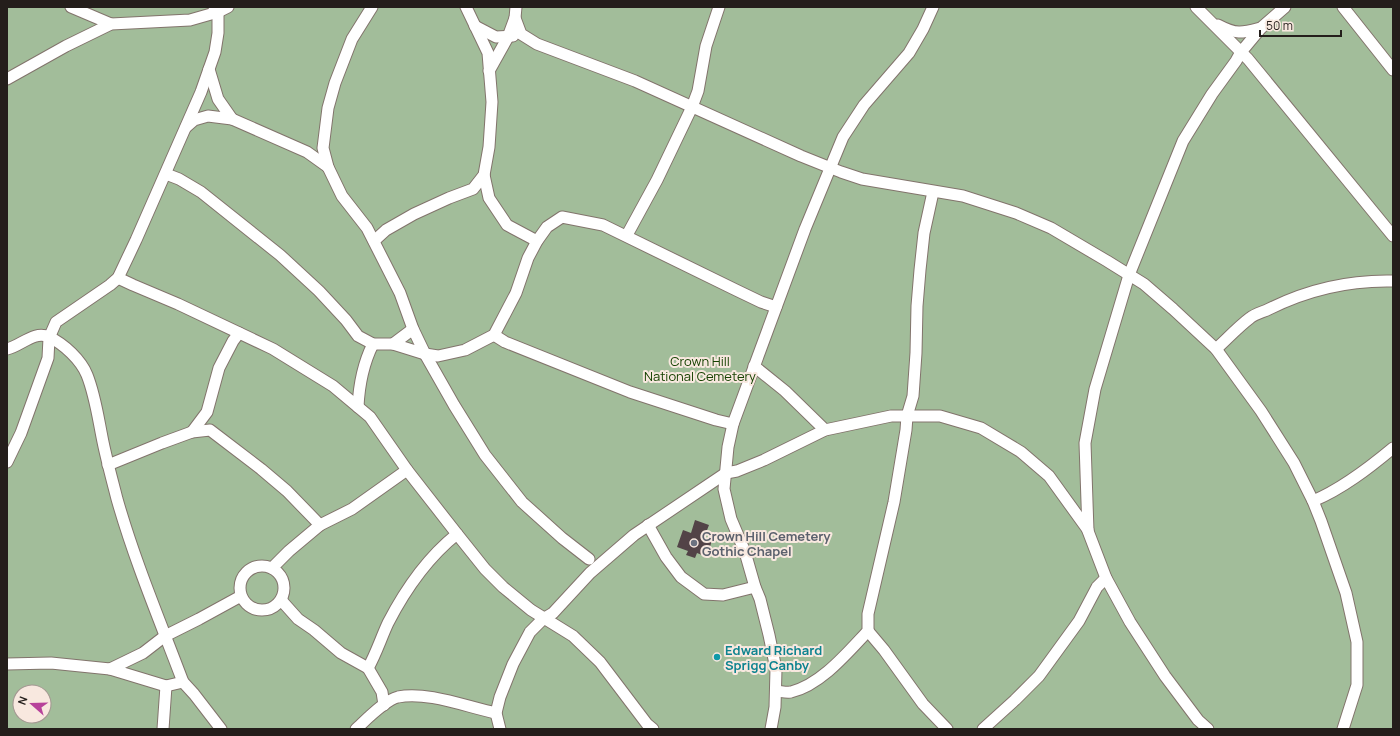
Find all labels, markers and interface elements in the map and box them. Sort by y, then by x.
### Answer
scale bar [1260,12,1341,38]
text: 50 m [1266,17,1293,34]
park label: Crown Hill National Cemetery [644,352,756,385]
place label: Crown Hill Cemetery Gothic Chapel [702,527,831,560]
marker: Crown Hill Cemetery Gothic Chapel [689,538,699,548]
place label: Edward Richard Sprigg Canby [725,641,822,674]
marker: Edward Richard Sprigg Canby [712,652,722,662]
north arrow [12,684,52,724]
text: N [14,694,31,707]

